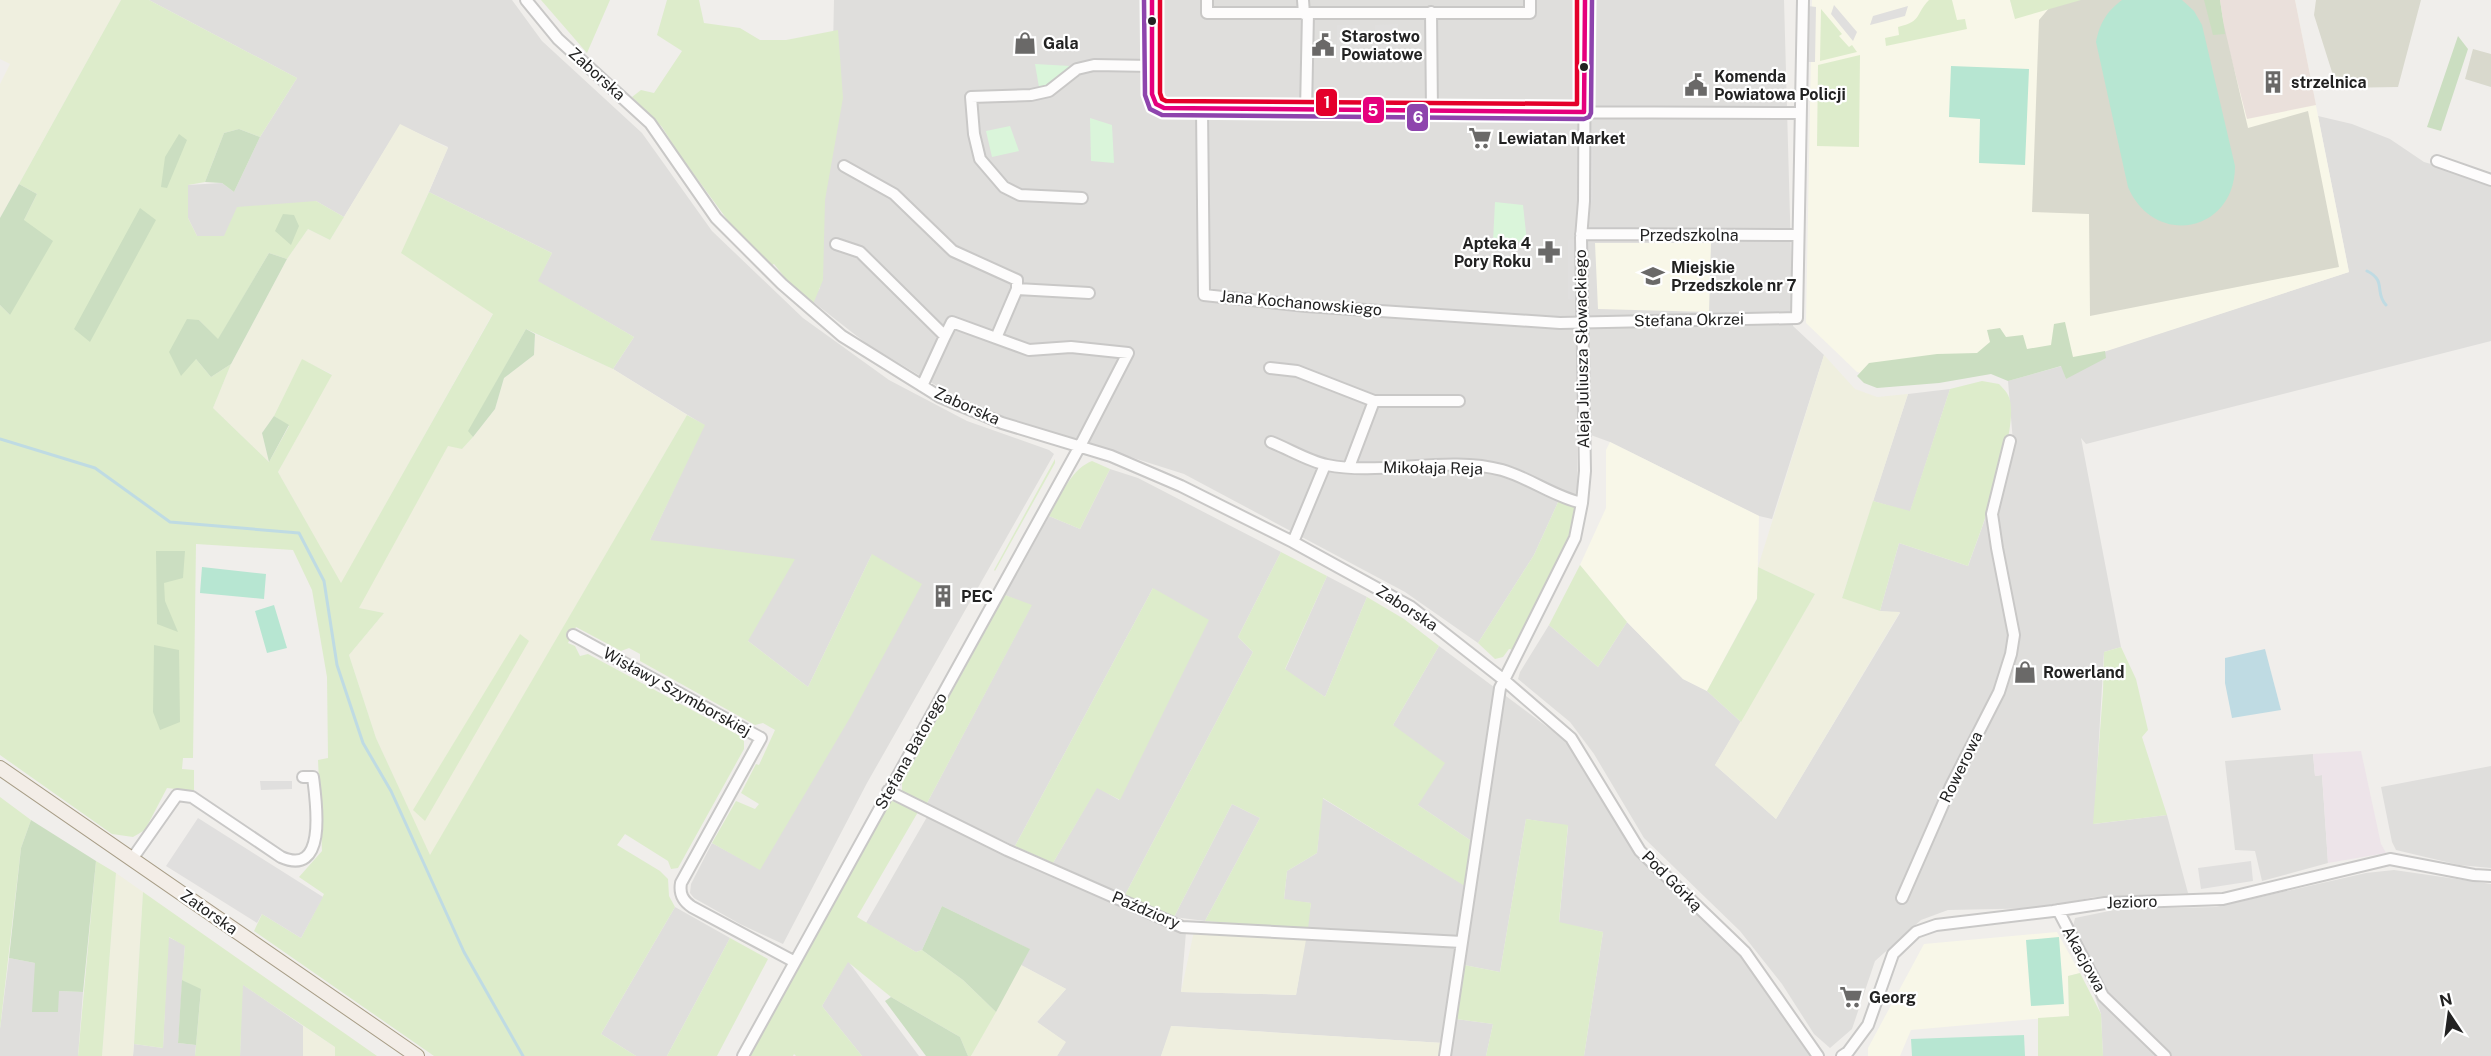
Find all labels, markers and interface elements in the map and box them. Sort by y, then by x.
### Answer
unlabelled marker [1146,15,1158,27]
place label: Starostwo Powiatowe [1341,27,1423,64]
shop icon: Gala [1012,30,1038,56]
public building icon: Starostwo Powiatowe [1310,32,1336,58]
place label: Gala [1043,34,1078,53]
street label: Zaborska [565,44,629,104]
unlabelled marker [1578,61,1590,73]
place label: Komenda Powiatowa Policji [1714,67,1846,104]
building icon: strzelnica [2260,69,2286,95]
public building icon: Komenda Powiatowa Policji [1683,72,1709,98]
place label: strzelnica [2291,73,2366,92]
line badge: 1 [1315,88,1338,117]
text: 1 [1324,93,1330,112]
line badge: 5 [1362,96,1385,124]
text: 5 [1368,101,1379,120]
line badge: 6 [1406,103,1429,132]
text: 6 [1413,108,1423,127]
supermarket icon: Lewiatan Market [1467,125,1493,151]
place label: Lewiatan Market [1498,129,1626,148]
street label: Przedszkolna [1640,226,1739,245]
place label: Apteka 4 Pory Roku [1454,234,1531,271]
pharmacy icon: Apteka 4 Pory Roku [1536,239,1562,265]
street label: Aleja Juliusza Słowackiego [1571,249,1593,449]
place label: Miejskie Przedszkole nr 7 [1671,258,1796,295]
school or university icon: Miejskie Przedszkole nr 7 [1640,263,1666,289]
street label: Jana Kochanowskiego [1219,286,1383,320]
street label: Stefana Okrzei [1634,310,1744,330]
street label: Zaborska [931,383,1003,429]
street label: Mikołaja Reja [1383,458,1483,478]
street label: Zaborska [1373,581,1441,635]
building icon: PEC [930,583,956,609]
place label: PEC [961,587,993,606]
street label: Wisławy Szymborskiej [600,643,754,741]
shop icon: Rowerland [2012,659,2038,685]
place label: Rowerland [2043,663,2125,682]
street label: Stefana Batorego [871,689,951,813]
street label: Rowerowa [1936,728,1986,806]
street label: Pod Górką [1638,847,1706,915]
street label: Zatorska [177,885,241,939]
street label: Paździory [1109,887,1183,933]
street label: Jezioro [2106,892,2158,912]
street label: Akacjowa [2058,923,2110,995]
supermarket icon: Georg [1838,984,1864,1010]
north arrow [2419,984,2479,1044]
place label: Georg [1869,988,1916,1007]
text: N [2438,989,2454,1011]

